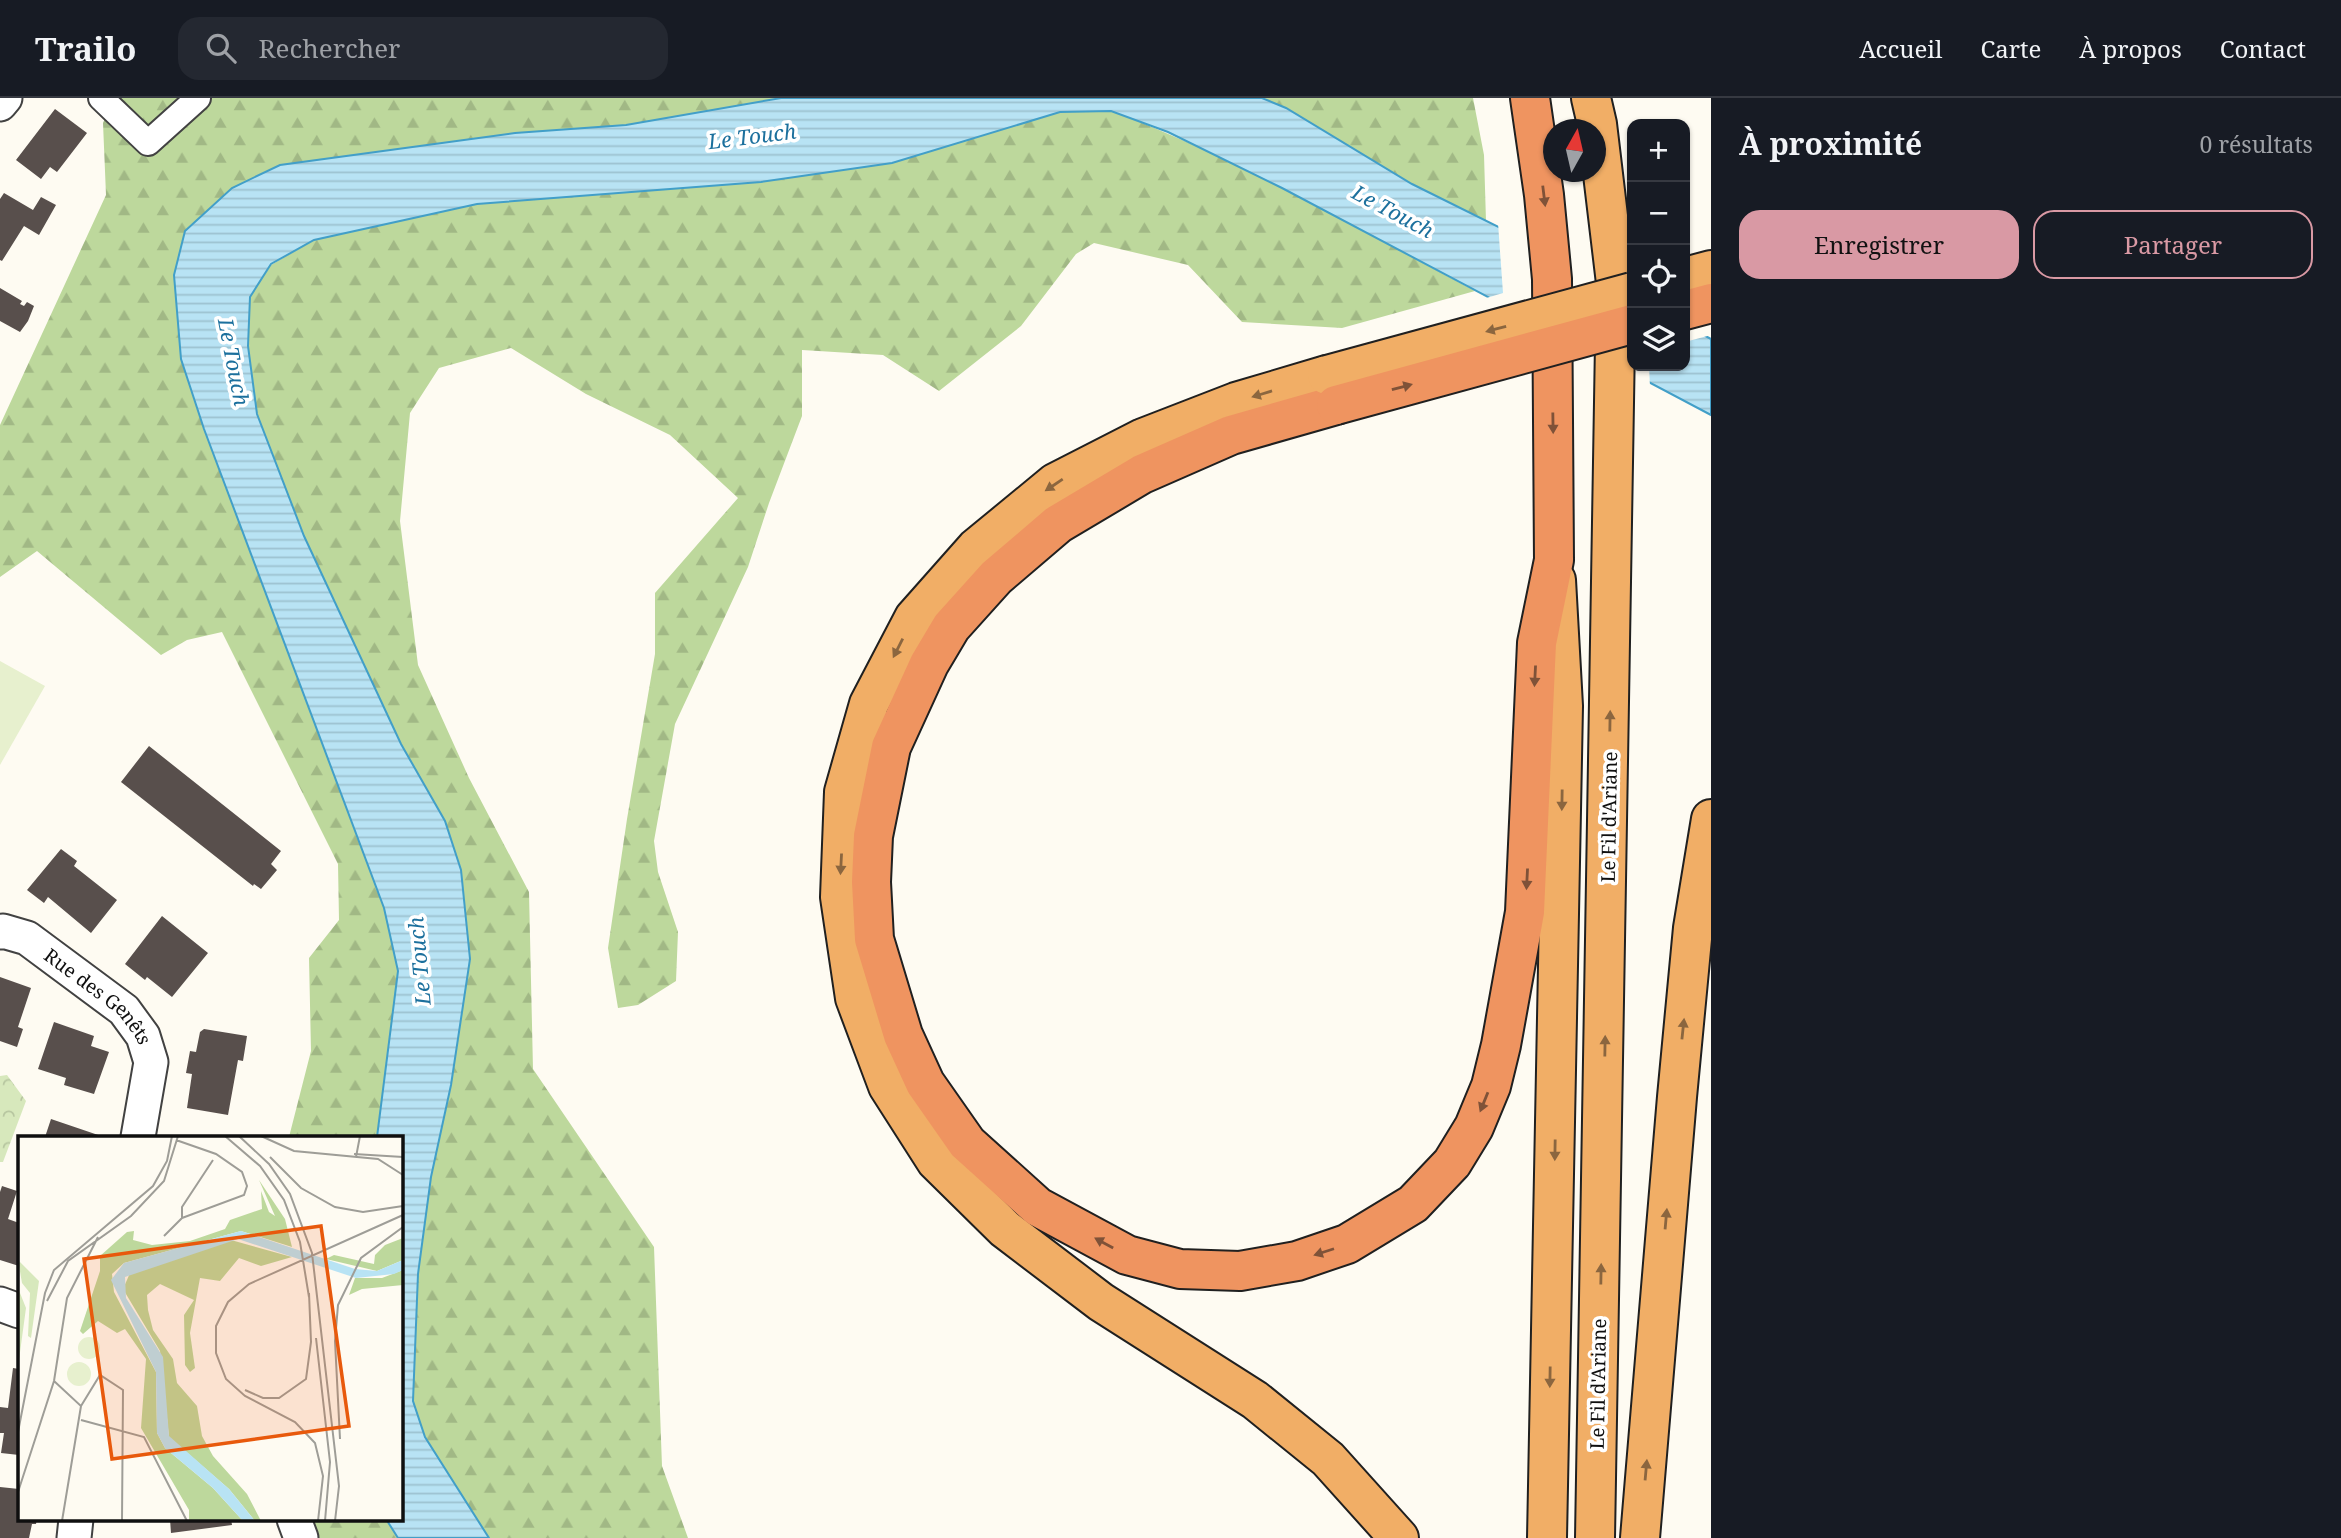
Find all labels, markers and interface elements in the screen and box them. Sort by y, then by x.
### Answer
search box [178,17,668,80]
text: Trailo [35,26,136,71]
icon: search [202,29,240,67]
text: Rechercher [258,30,400,66]
text: Accueil [1859,32,1942,65]
text: Carte [1980,32,2041,65]
text: À propos [2079,32,2182,65]
text: Contact [2220,32,2306,65]
water label: Le Touch [705,117,798,155]
north arrow [1543,119,1606,182]
map controls [1627,119,1690,371]
button: + [1627,119,1690,182]
text: À proximité [1739,123,1922,164]
text: 0 résultats [2199,128,2313,160]
water label: Le Touch [1346,177,1439,244]
button: − [1627,182,1690,245]
one-way arrow [1539,185,1550,207]
button: Enregistrer [1739,210,2019,279]
button: Partager [2033,210,2313,279]
button: locate [1627,245,1690,308]
button: layers [1627,308,1690,371]
water label: Le Touch [212,315,256,409]
one-way arrow [1484,324,1506,335]
one-way arrow [1391,381,1413,392]
one-way arrow [1251,390,1272,400]
one-way arrow [1547,412,1559,434]
one-way arrow [1045,478,1063,492]
one-way arrow [893,638,905,658]
one-way arrow [1530,665,1541,687]
one-way arrow [1604,710,1616,732]
street label: Le Fil d'Ariane [1595,751,1623,883]
one-way arrow [1556,789,1568,811]
one-way arrow [835,854,846,876]
one-way arrow [1521,868,1532,890]
water label: Le Touch [401,915,437,1007]
street label: Rue des Genêts [39,942,158,1048]
one-way arrow [1678,1018,1689,1040]
one-way arrow [1599,1035,1610,1057]
one-way arrow [1479,1091,1490,1112]
inset map [18,1136,402,1520]
one-way arrow [1549,1139,1561,1161]
one-way arrow [1661,1208,1672,1230]
one-way arrow [1094,1237,1114,1249]
one-way arrow [1314,1247,1335,1258]
one-way arrow [1595,1263,1606,1285]
street label: Le Fil d'Ariane [1584,1318,1612,1450]
one-way arrow [1545,1366,1556,1388]
one-way arrow [1641,1459,1652,1481]

